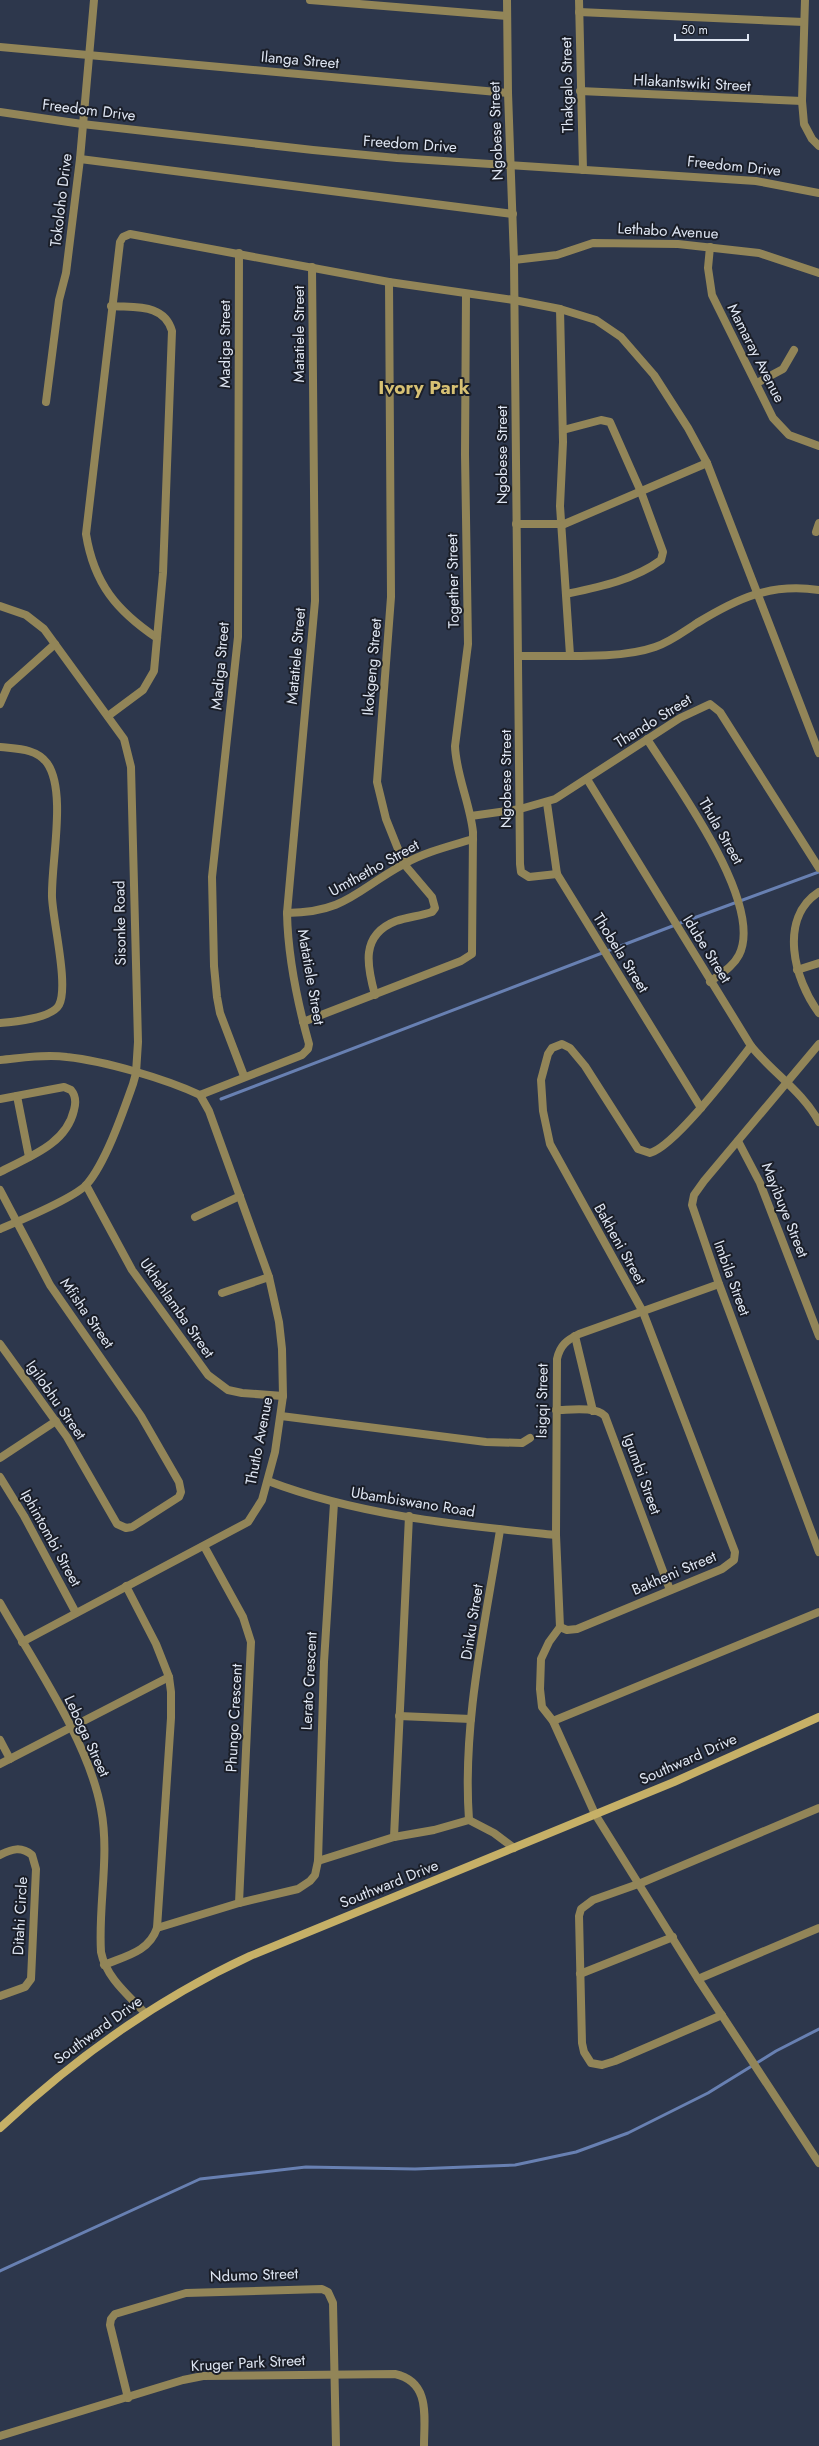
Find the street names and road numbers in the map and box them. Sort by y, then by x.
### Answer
street label: Thakgalo Street [555,36,579,133]
street label: Ilanga Street [260,46,340,74]
street label: Hlakantswiki Street [633,69,752,97]
street label: Ngobese Street [483,81,509,181]
street label: Freedom Drive [41,93,137,127]
street label: Freedom Drive [362,130,458,158]
street label: Freedom Drive [686,150,782,182]
street label: Tokoloho Drive [44,152,78,248]
street label: Lethabo Avenue [617,217,719,245]
street label: Matatiele Street [288,285,310,382]
street label: Madiga Street [214,300,236,388]
street label: Mamaray Avenue [722,300,791,407]
street label: Ngobese Street [491,405,513,504]
street label: Together Street [441,533,465,628]
street label: Matatiele Street [281,606,311,705]
street label: Ikokgeng Street [357,617,387,717]
street label: Madiga Street [205,621,235,711]
street label: Thando Street [610,688,696,753]
street label: Ngobese Street [495,729,517,828]
street label: Thula Street [693,794,749,869]
street label: Umthetho Street [325,834,424,902]
street label: Sisonke Road [108,880,132,966]
street label: Thobela Street [588,909,654,997]
street label: Idube Street [677,911,737,988]
street label: Matatiele Street [292,927,330,1027]
street label: Mayibuye Street [756,1159,814,1261]
street label: Bakheni Street [589,1199,652,1289]
street label: Imbila Street [708,1237,756,1319]
street label: Ukhahlamba Street [134,1254,220,1363]
street label: Mfisha Street [55,1273,120,1353]
street label: Igilobhu Street [21,1356,92,1444]
street label: Isigqi Street [530,1363,554,1439]
street label: Thutlo Avenue [240,1395,278,1487]
street label: Igumbi Street [617,1431,667,1518]
street label: Ubambiswano Road [349,1481,477,1523]
street label: Iphintombi Street [15,1485,87,1591]
street label: Bakheni Street [628,1545,720,1601]
street label: Dinku Street [455,1582,489,1662]
street label: Lerato Crescent [295,1631,323,1731]
street label: Phungo Crescent [220,1663,248,1773]
street label: Leboga Street [59,1692,116,1781]
street label: Southward Drive [636,1728,741,1790]
street label: Southward Drive [336,1854,442,1914]
street label: Ditahi Circle [7,1876,33,1956]
street label: Southward Drive [49,1990,147,2070]
street label: Ndumo Street [210,2262,299,2288]
street label: Kruger Park Street [190,2349,306,2377]

